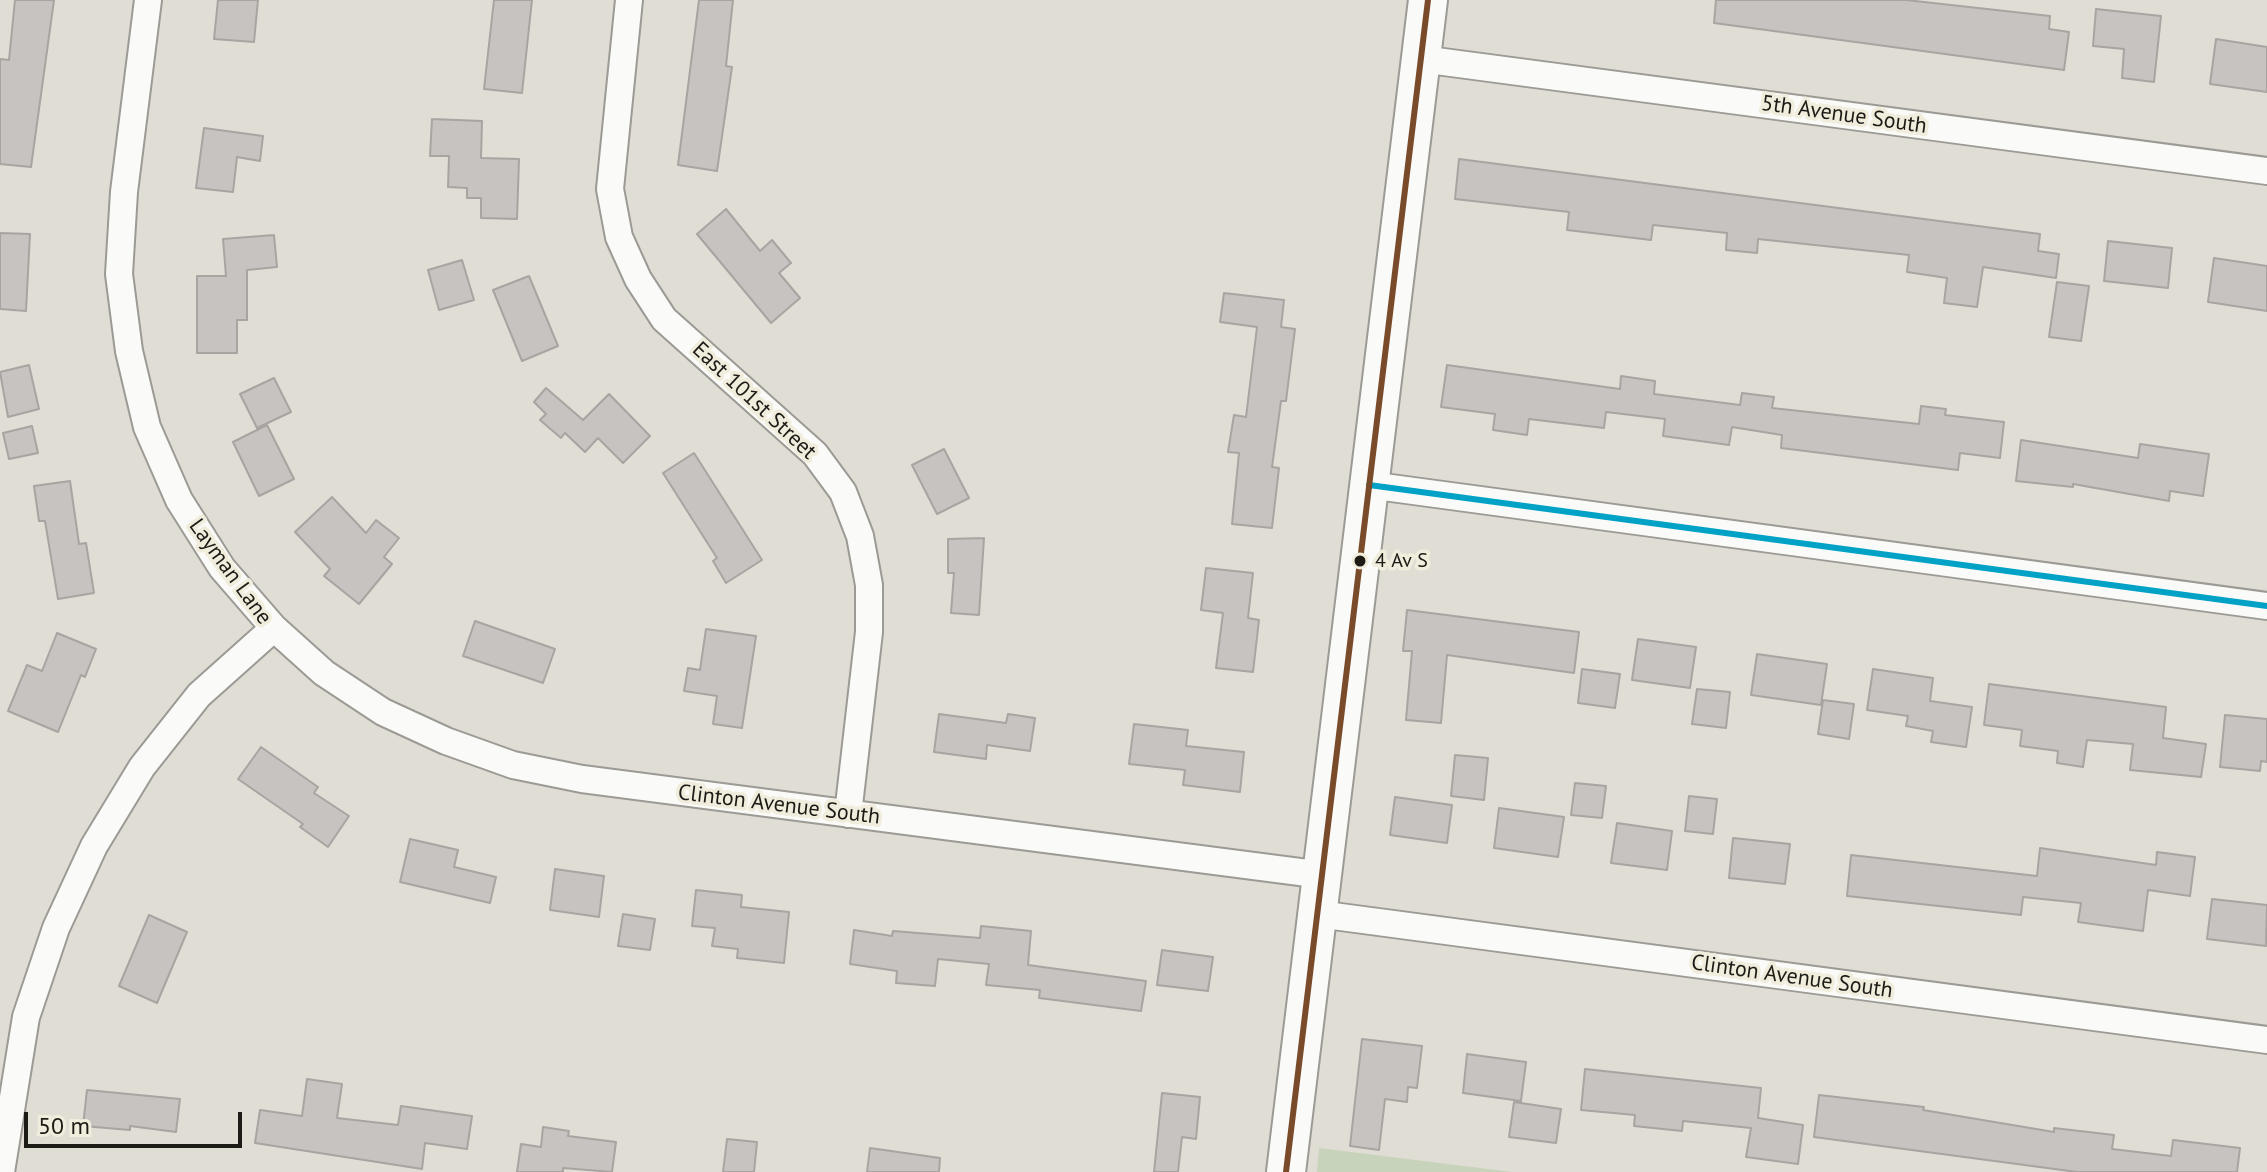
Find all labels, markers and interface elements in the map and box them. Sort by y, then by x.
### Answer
street label: 5th Avenue South [1760,90,1928,140]
street label: East 101st Street [686,337,822,465]
street label: Layman Lane [183,514,277,630]
place label: 4 Av S [1375,549,1428,573]
marker: 4 Av S [1352,553,1368,569]
street label: Clinton Avenue South [677,780,881,830]
street label: Clinton Avenue South [1690,950,1894,1004]
scale bar [28,1096,246,1146]
text: 50 m [38,1110,90,1141]

